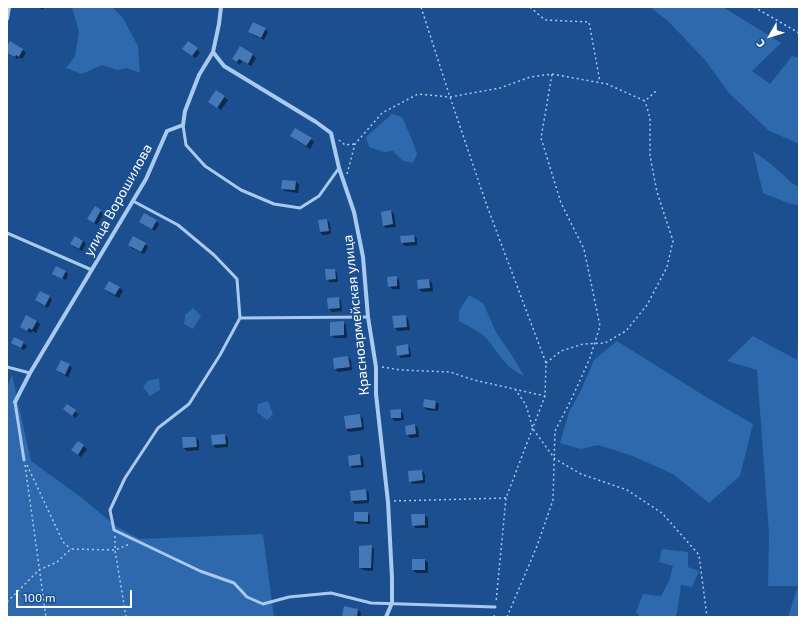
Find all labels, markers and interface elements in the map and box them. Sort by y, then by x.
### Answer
north arrow [750,16,790,56]
text: С [753,37,767,50]
street label: улица Ворошилова [80,141,156,259]
street label: Красноармейская улица [339,234,373,396]
scale bar [18,582,134,608]
text: 100 m [23,590,55,604]

